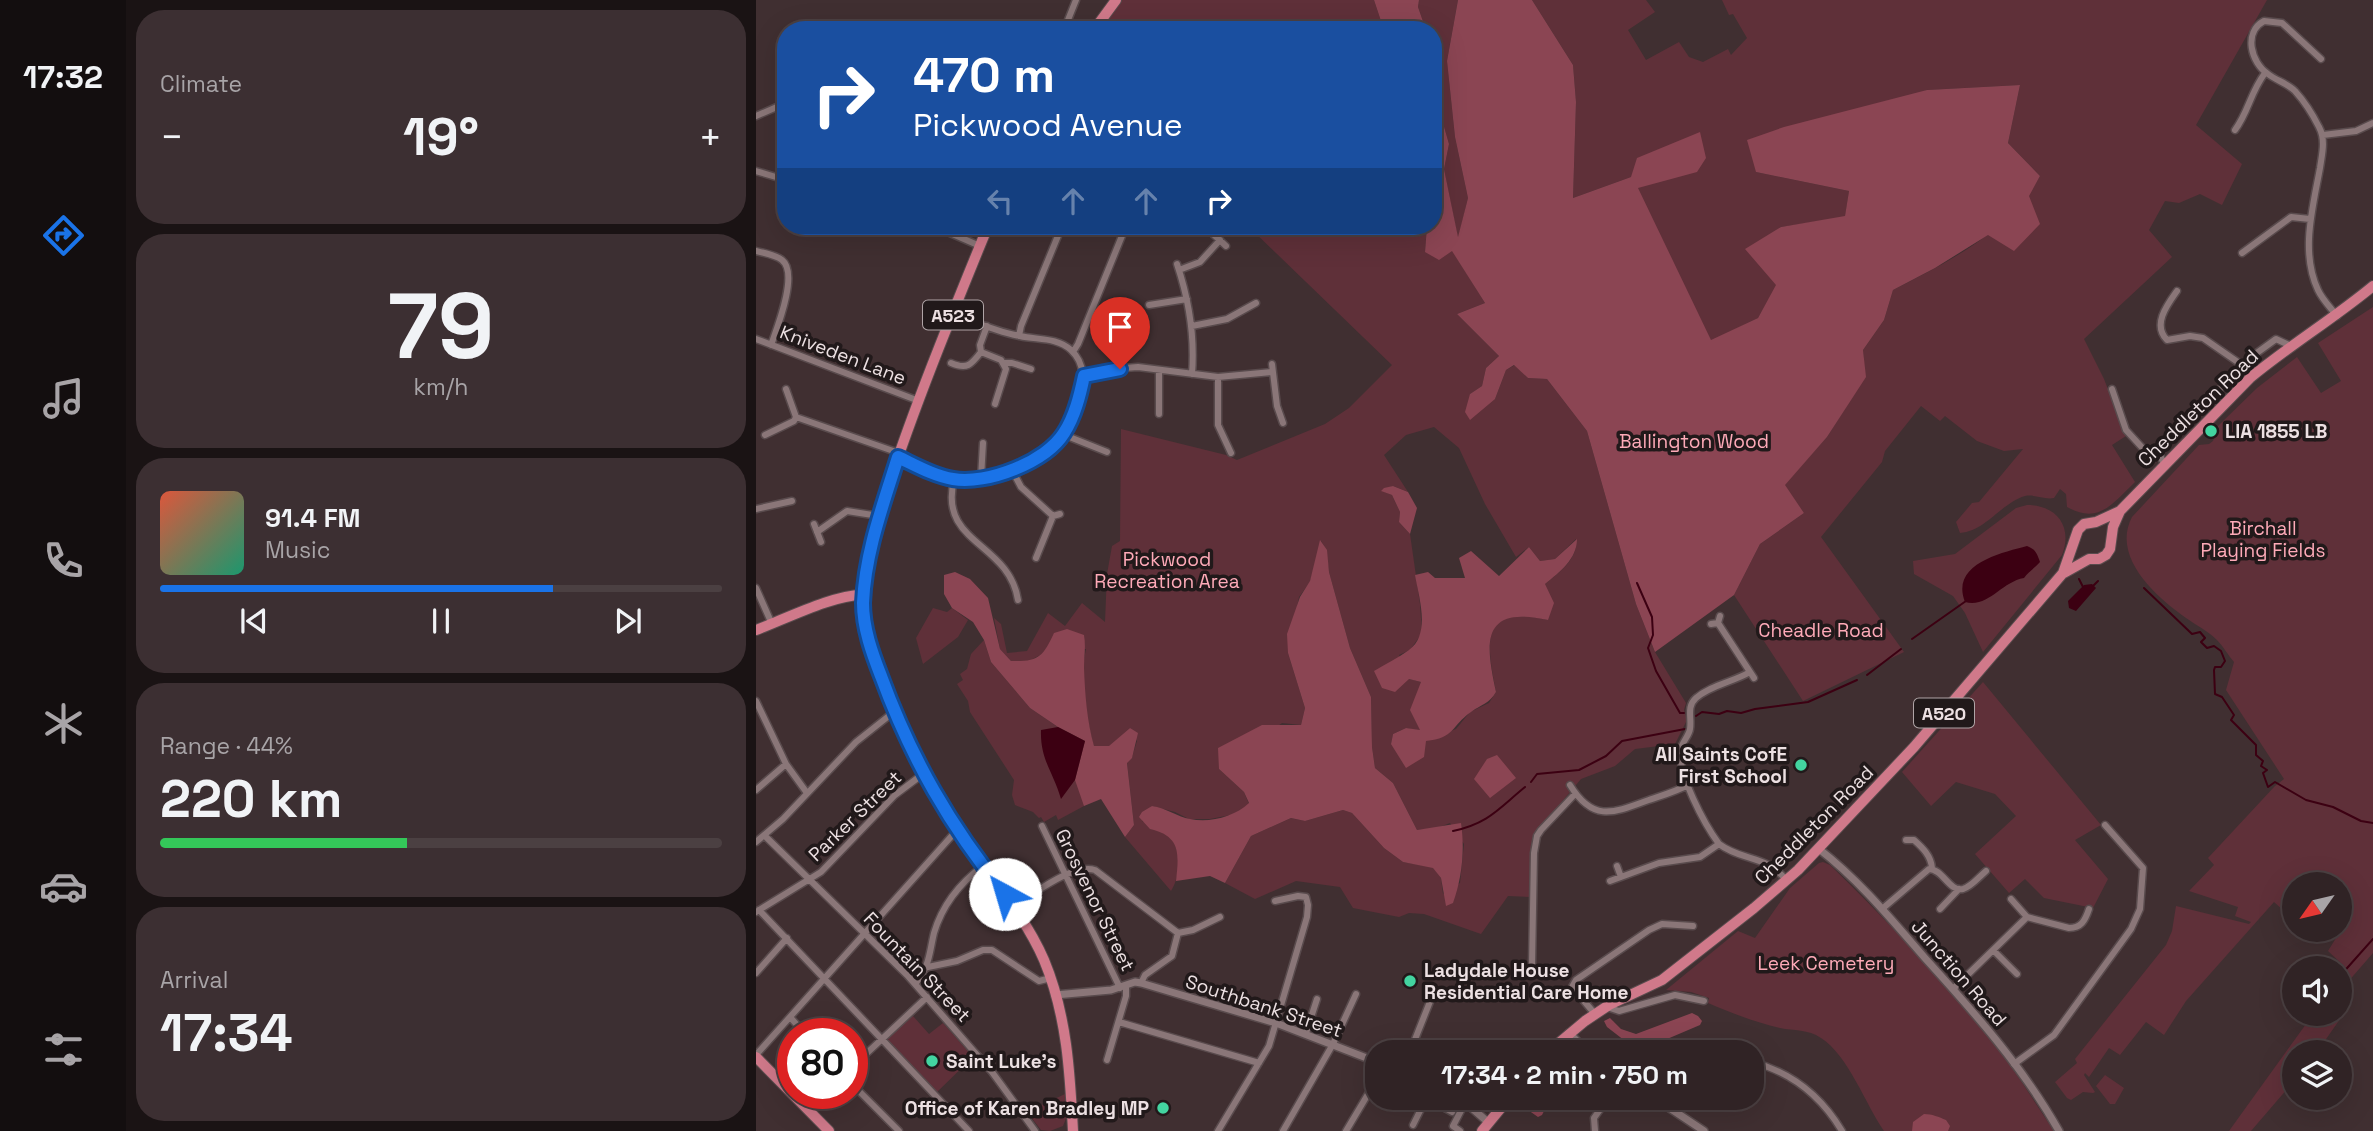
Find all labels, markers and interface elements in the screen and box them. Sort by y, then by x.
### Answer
text: 470 m [913,44,1055,106]
icon: right [798,49,889,140]
text: 17:32 [23,57,103,97]
text: Climate [160,69,242,99]
text: 19° [403,104,479,170]
text: Pickwood Avenue [913,105,1183,145]
text: − [160,113,184,161]
text: + [698,113,722,161]
icon: left [981,182,1019,220]
icon: ahead [1054,182,1092,220]
icon: ahead [1127,182,1165,220]
icon: right [1200,182,1238,220]
icon: directions [39,211,88,260]
text: 79 [388,268,494,385]
pin [1090,297,1150,369]
road number: A523 [923,300,983,330]
icon: arrive [1101,308,1139,346]
street label: Kniveden Lane [776,319,910,391]
street label: Cheddleton Road [2132,344,2264,472]
text: km/h [414,372,468,402]
icon: music [39,374,88,423]
place label: LIA 1855 LB [2225,419,2328,444]
marker: LIA 1855 LB [2203,423,2219,439]
park label: Ballington Wood [1619,429,1769,454]
text: 91.4 FM [265,501,361,535]
park label: Birchall Playing Fields [2201,516,2325,563]
text: Music [265,535,330,565]
icon: phone [39,536,88,585]
park label: Pickwood Recreation Area [1094,547,1240,594]
icon: previous [235,602,273,640]
icon: pause [422,602,460,640]
icon: next [609,602,647,640]
park label: Cheadle Road [1758,618,1884,643]
road number: A520 [1914,698,1974,728]
icon: climate [39,699,88,748]
text: Range · 44% [160,731,293,761]
place label: All Saints CofE First School [1655,742,1787,789]
marker: All Saints CofE First School [1793,757,1809,773]
street label: Cheddleton Road [1749,760,1879,890]
street label: Parker Street [803,765,907,867]
text: 220 km [160,766,342,832]
street label: Grosvenor Street [1050,825,1140,975]
position arrow [968,857,1042,931]
icon: car [39,862,88,911]
north arrow [2282,872,2352,942]
map controls [2282,872,2352,1110]
street label: Fountain Street [858,907,976,1027]
street label: Junction Road [1906,914,2012,1032]
park label: Leek Cemetery [1757,951,1895,976]
button: sound [2282,956,2352,1026]
place label: Ladydale House Residential Care Home [1424,958,1629,1005]
text: Arrival [160,965,228,995]
street label: Southbank Street [1182,969,1346,1043]
marker: Ladydale House Residential Care Home [1402,973,1418,989]
text: 17:34 [160,1000,293,1066]
speed limit sign: 80 [777,1018,868,1109]
icon: filters [39,1025,88,1074]
button: layers [2282,1040,2352,1110]
place label: Saint Luke's [946,1049,1057,1074]
marker: Saint Luke's [924,1053,940,1069]
text: 17:34 · 2 min · 750 m [1441,1058,1688,1092]
place label: Office of Karen Bradley MP [905,1096,1149,1121]
marker: Office of Karen Bradley MP [1155,1100,1171,1116]

